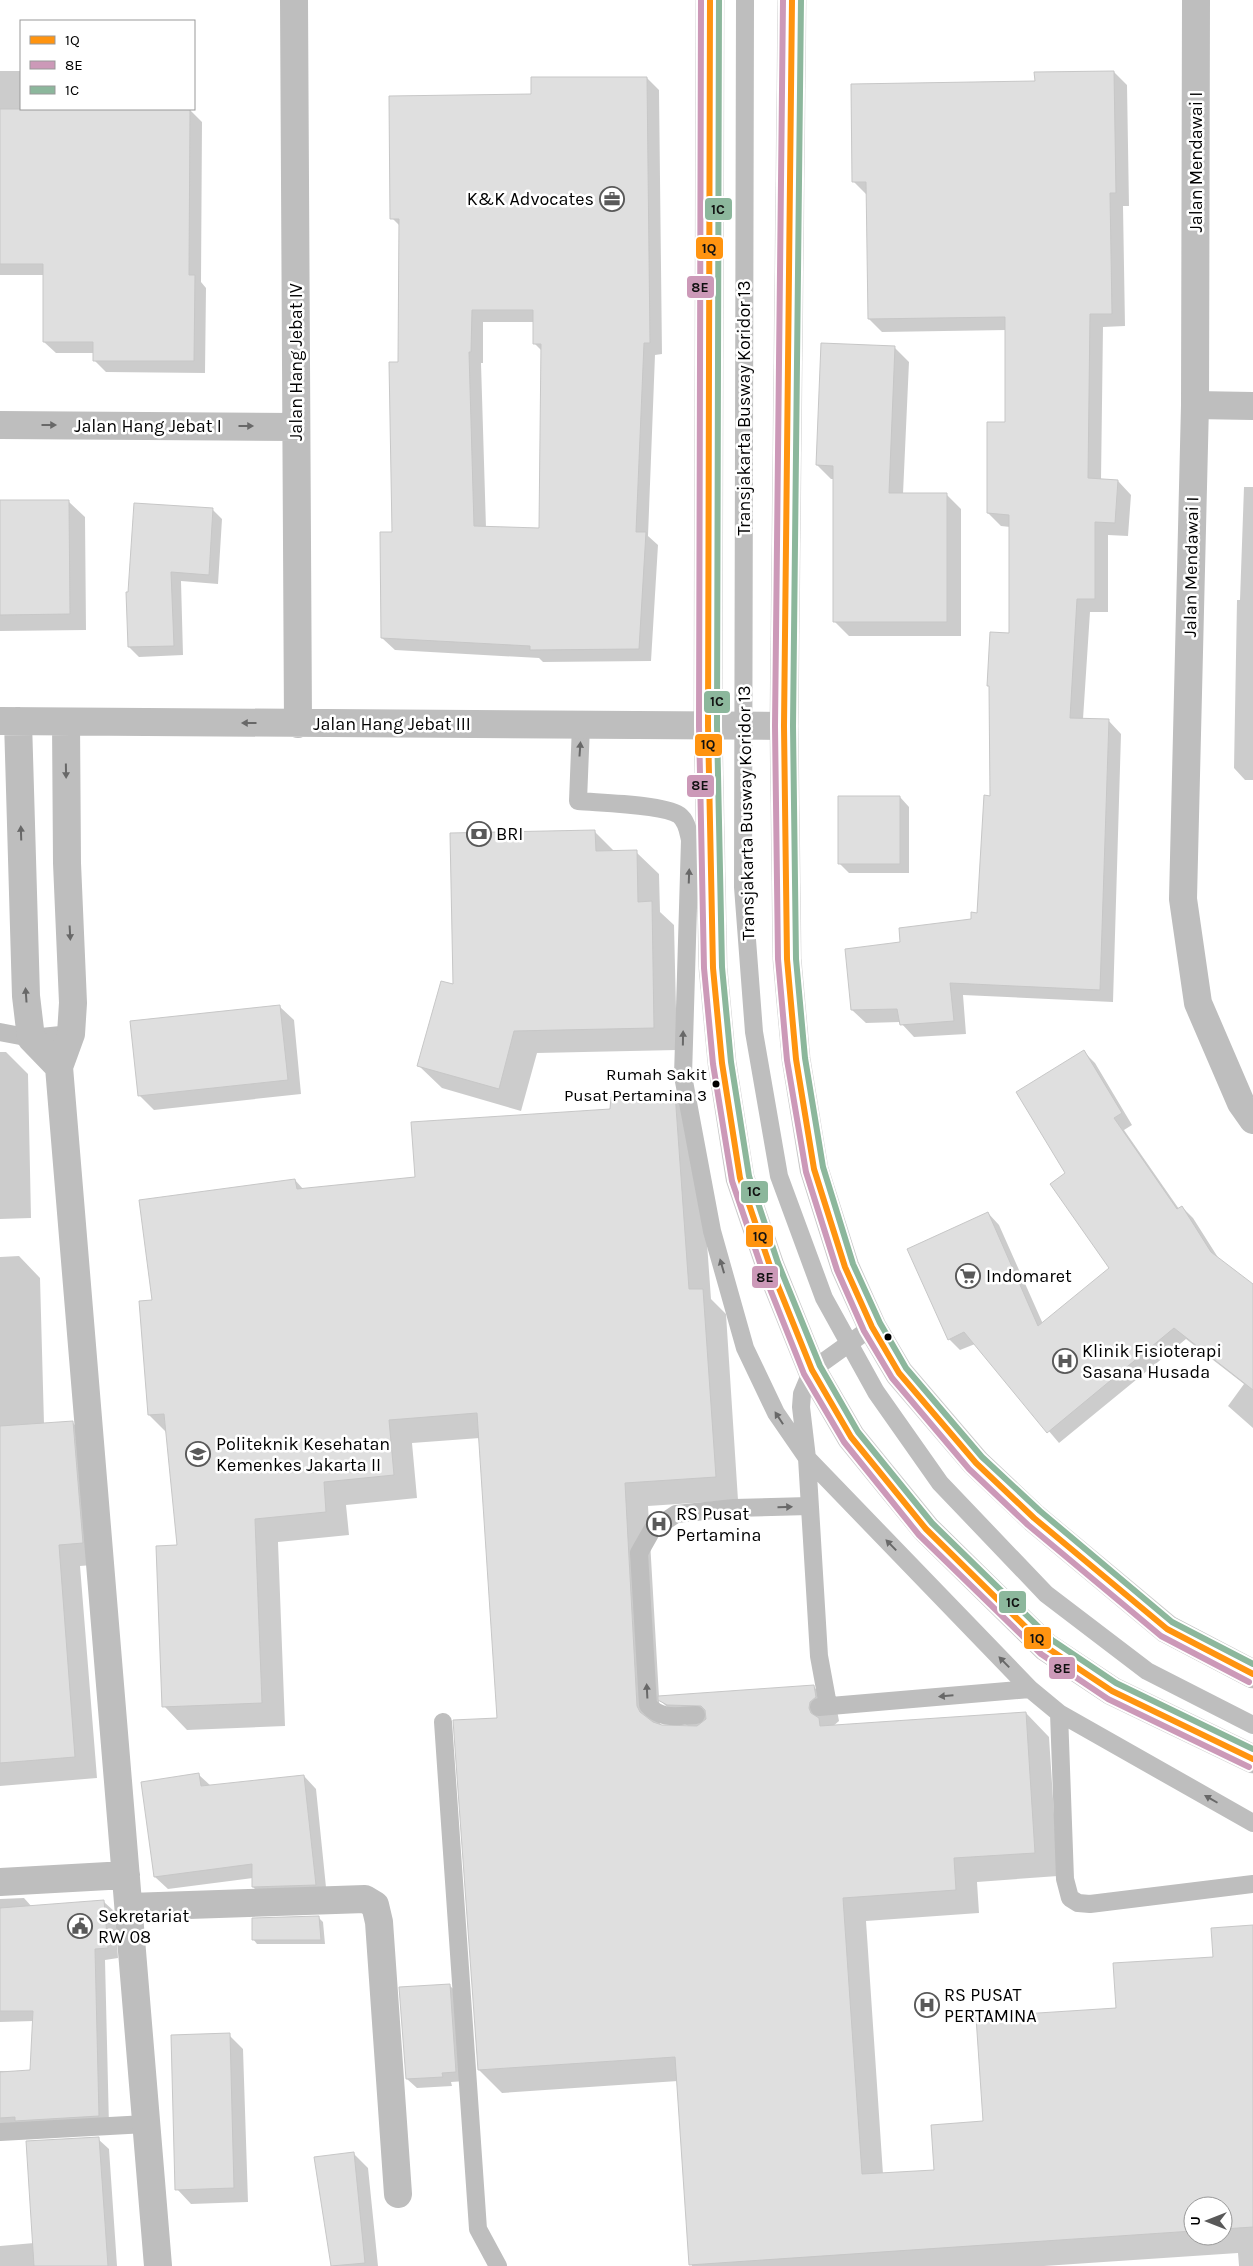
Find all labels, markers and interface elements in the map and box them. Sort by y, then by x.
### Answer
legend [20,20,195,110]
text: 1Q [65,31,80,49]
text: 8E [65,56,83,74]
text: 1C [65,81,79,99]
street label: Jalan Mendawai I [1185,92,1207,232]
office icon: K&K Advocates [599,186,625,212]
place label: K&K Advocates [467,188,594,210]
line badge: 1C [704,197,733,221]
text: 1C [711,201,725,218]
line badge: 1Q [695,236,724,260]
text: 1Q [702,240,716,257]
line badge: 8E [686,275,715,299]
text: 8E [691,279,709,296]
street label: Transjakarta Busway Koridor 13 [733,280,755,536]
street label: Jalan Hang Jebat IV [285,283,307,441]
street label: Jalan Hang Jebat I [74,415,222,437]
one-way arrow [41,421,57,429]
one-way arrow [238,422,254,430]
street label: Jalan Mendawai I [1179,496,1203,638]
street label: Transjakarta Busway Koridor 13 [733,685,759,941]
line badge: 1C [703,690,731,714]
text: 1C [710,693,724,710]
street label: Jalan Hang Jebat III [313,713,471,735]
one-way arrow [241,719,257,727]
line badge: 1Q [694,733,723,757]
text: 1Q [701,736,715,753]
one-way arrow [576,740,584,756]
one-way arrow [62,763,70,779]
line badge: 8E [686,774,715,798]
text: 8E [691,777,709,794]
bank icon: BRI [466,821,492,847]
place label: BRI [496,823,523,845]
one-way arrow [17,824,25,840]
one-way arrow [685,867,693,883]
one-way arrow [67,925,75,941]
one-way arrow [22,987,30,1003]
one-way arrow [679,1030,687,1046]
place label: Rumah Sakit Pusat Pertamina 3 [564,1064,707,1105]
marker: Rumah Sakit Pusat Pertamina 3 [711,1079,721,1089]
line badge: 1C [740,1180,769,1204]
text: 1C [747,1183,761,1200]
line badge: 1Q [745,1224,774,1248]
text: 1Q [753,1228,767,1245]
one-way arrow [717,1259,725,1274]
supermarket icon: Indomaret [955,1263,981,1289]
line badge: 8E [751,1265,779,1289]
place label: Indomaret [986,1265,1072,1287]
text: 8E [756,1269,774,1286]
unlabelled marker [883,1332,893,1342]
place label: Klinik Fisioterapi Sasana Husada [1082,1340,1222,1383]
hospital icon: Klinik Fisioterapi Sasana Husada [1052,1348,1078,1374]
one-way arrow [775,1411,784,1424]
place label: Politeknik Kesehatan Kemenkes Jakarta II [216,1433,390,1476]
school or university icon: Politeknik Kesehatan Kemenkes Jakarta II [185,1441,211,1467]
one-way arrow [778,1502,794,1510]
place label: RS Pusat Pertamina [676,1503,761,1546]
hospital icon: RS Pusat Pertamina [646,1511,672,1537]
one-way arrow [885,1539,897,1551]
line badge: 1C [998,1590,1027,1614]
text: 1C [1006,1594,1020,1611]
line badge: 1Q [1023,1626,1052,1650]
text: 1Q [1030,1630,1044,1647]
one-way arrow [998,1656,1010,1668]
line badge: 8E [1048,1656,1076,1680]
text: 8E [1053,1660,1071,1677]
one-way arrow [643,1683,651,1699]
one-way arrow [938,1692,954,1700]
one-way arrow [1203,1795,1218,1803]
place label: Sekretariat RW 08 [98,1905,189,1948]
public building icon: Sekretariat RW 08 [67,1913,93,1939]
place label: RS PUSAT PERTAMINA [944,1984,1037,2027]
hospital icon: RS PUSAT PERTAMINA [914,1992,940,2018]
north arrow [1183,2196,1233,2246]
text: U [1187,2216,1204,2226]

